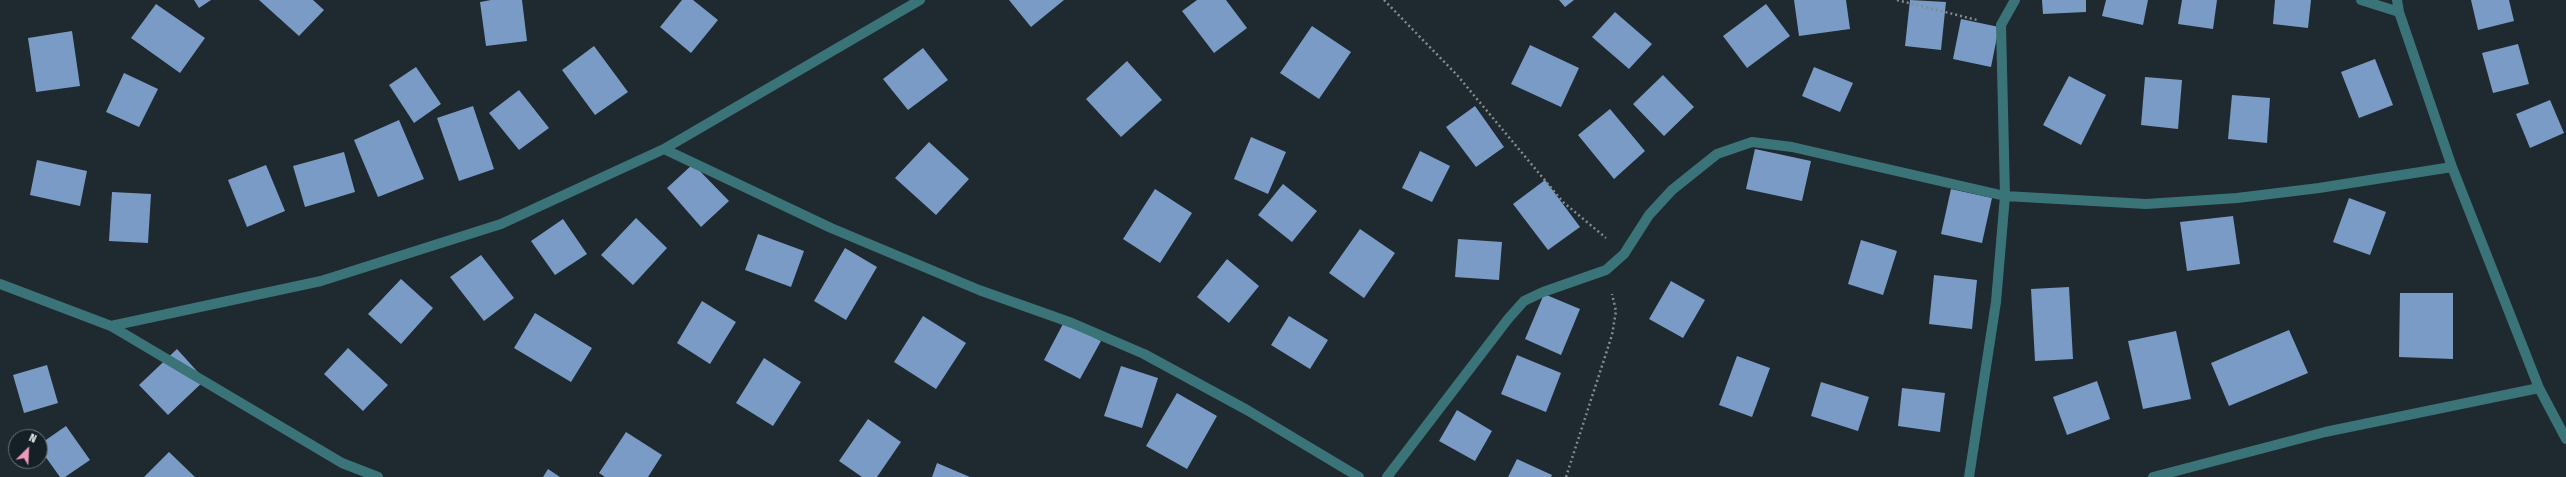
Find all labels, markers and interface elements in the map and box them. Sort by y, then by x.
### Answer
north arrow [8,429,48,469]
text: N [27,431,38,446]

